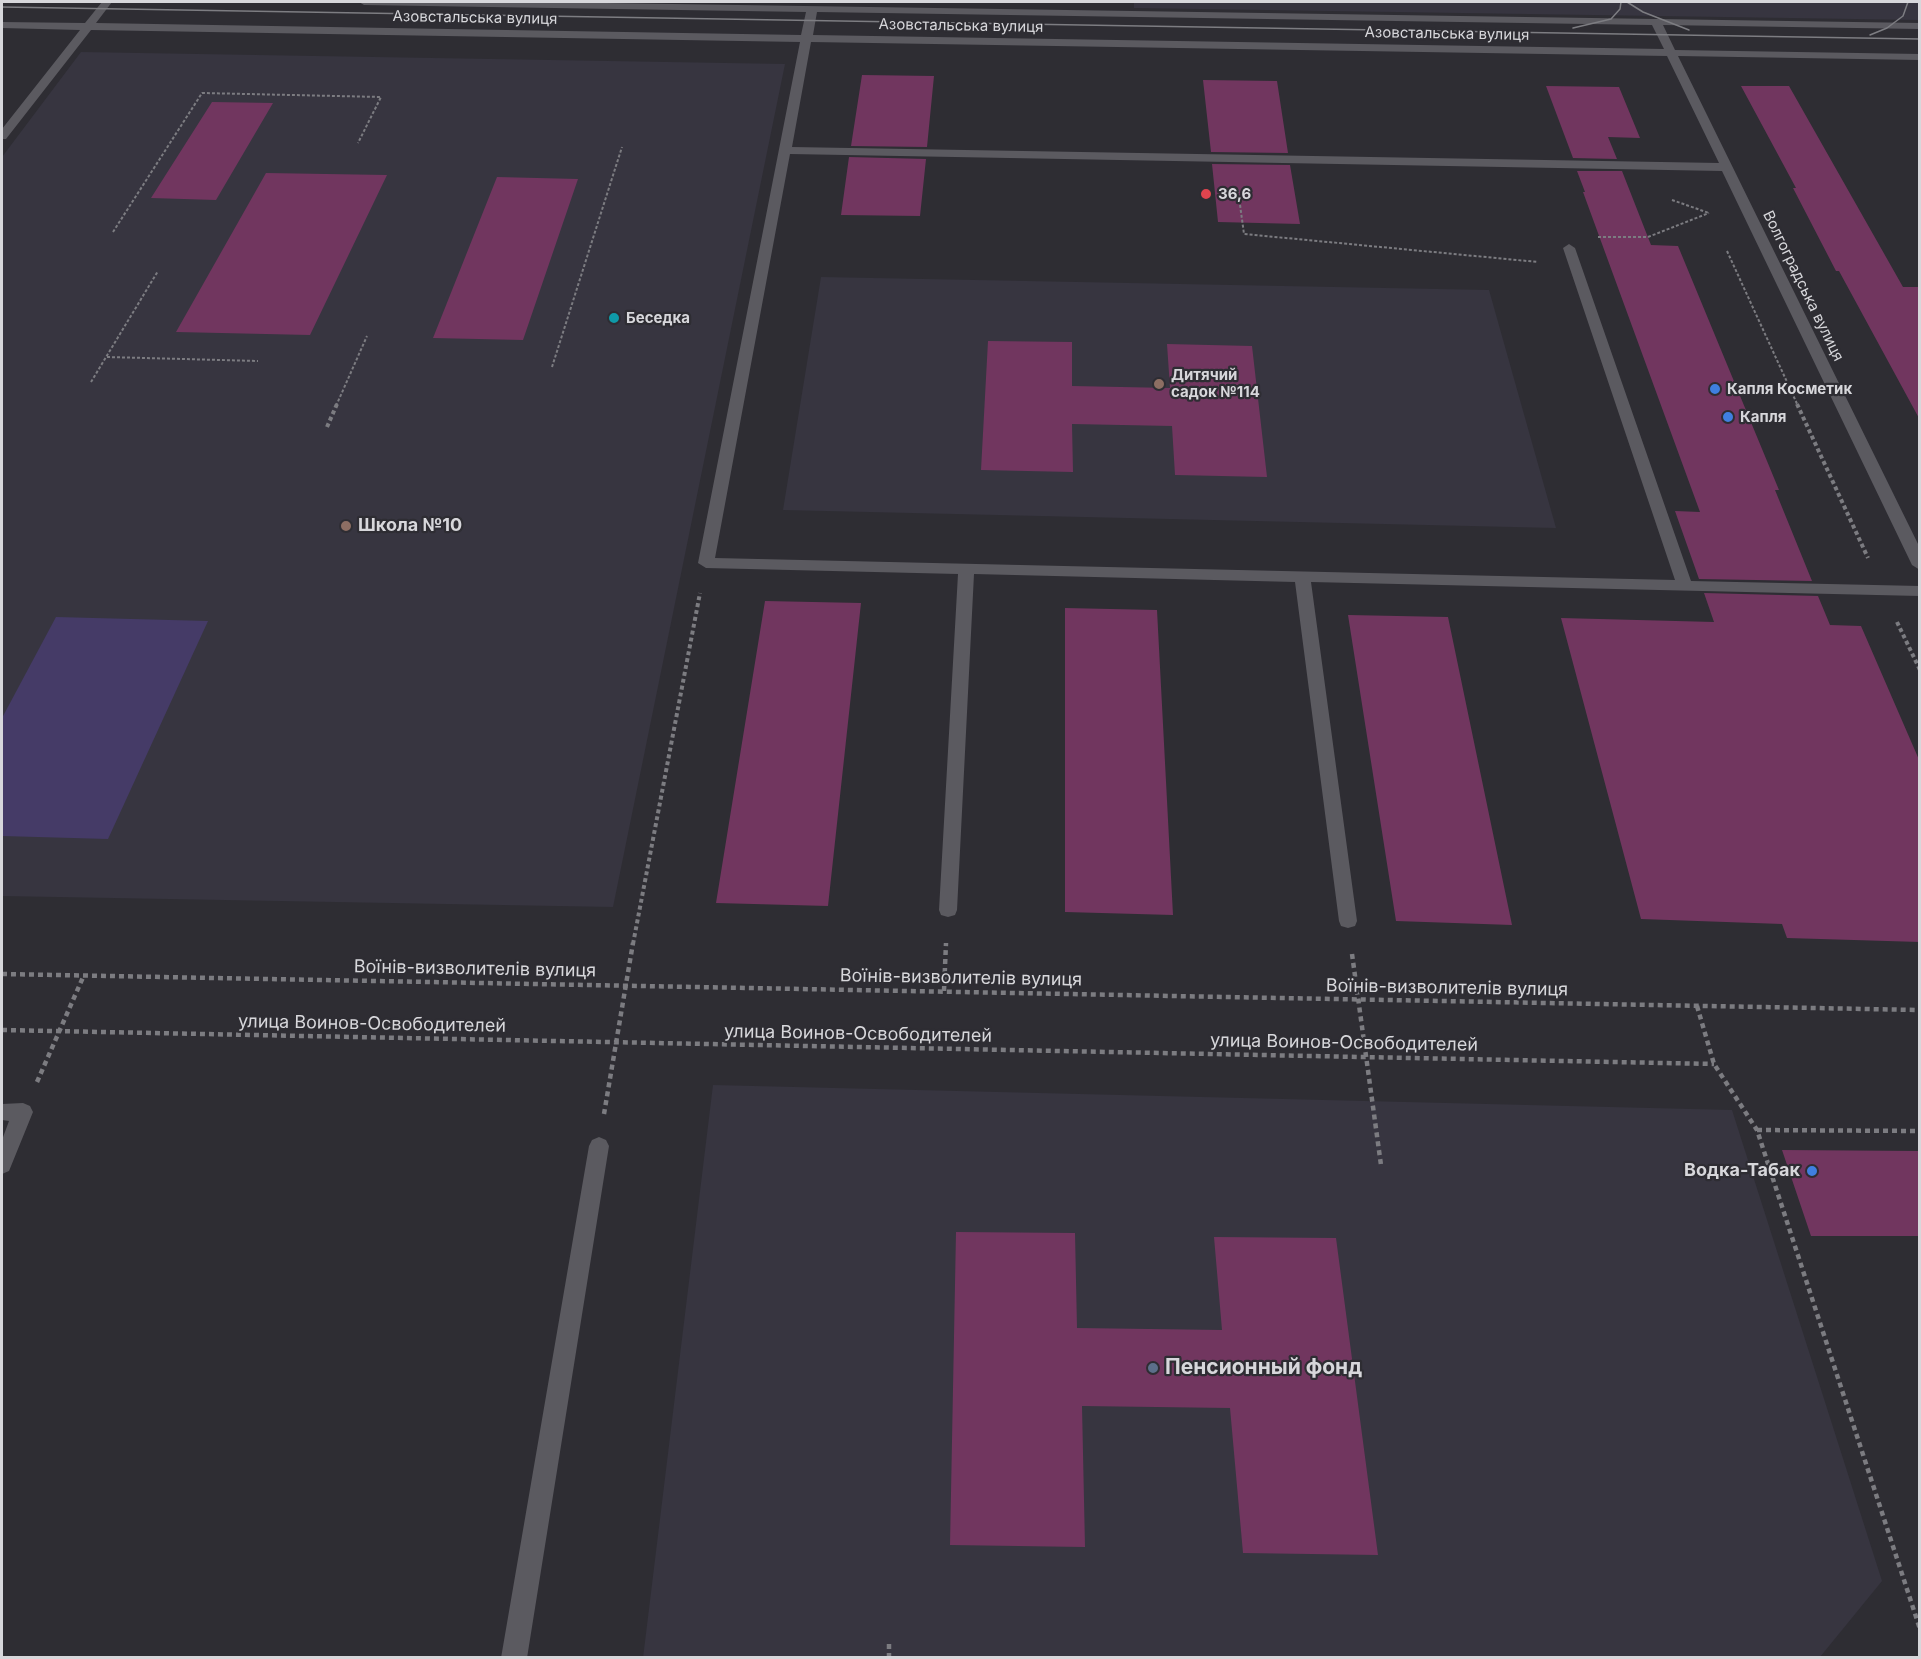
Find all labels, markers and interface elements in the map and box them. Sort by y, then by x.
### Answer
street label: Азовстальська вулиця [392,8,558,28]
street label: Азовстальська вулиця [878,16,1044,36]
street label: Азовстальська вулиця [1364,24,1530,44]
place label: 36,6 [1218,185,1251,203]
marker: 36,6 [1199,187,1213,201]
street label: Волгоградська вулиця [1759,208,1847,364]
place label: Беседка [626,309,690,327]
marker: Беседка [607,311,621,325]
place label: Дитячий садок №114 [1171,366,1260,401]
marker: Дитячий садок №114 [1152,377,1166,391]
place label: Капля Косметик [1727,380,1852,398]
marker: Капля Косметик [1708,382,1722,396]
place label: Капля [1740,408,1786,426]
marker: Капля [1721,410,1735,424]
place label: Школа №10 [358,515,462,537]
marker: Школа №10 [339,519,353,533]
street label: Воїнів-визволителів вулиця [354,956,596,982]
street label: Воїнів-визволителів вулиця [840,965,1082,991]
street label: Воїнів-визволителів вулиця [1326,975,1568,1001]
street label: улица Воинов-Освободителей [238,1011,506,1037]
street label: улица Воинов-Освободителей [724,1021,992,1047]
street label: улица Воинов-Освободителей [1210,1030,1478,1056]
place label: Водка-Табак [1684,1160,1800,1182]
marker: Водка-Табак [1805,1164,1819,1178]
place label: Пенсионный фонд [1165,1355,1362,1381]
marker: Пенсионный фонд [1146,1361,1160,1375]

